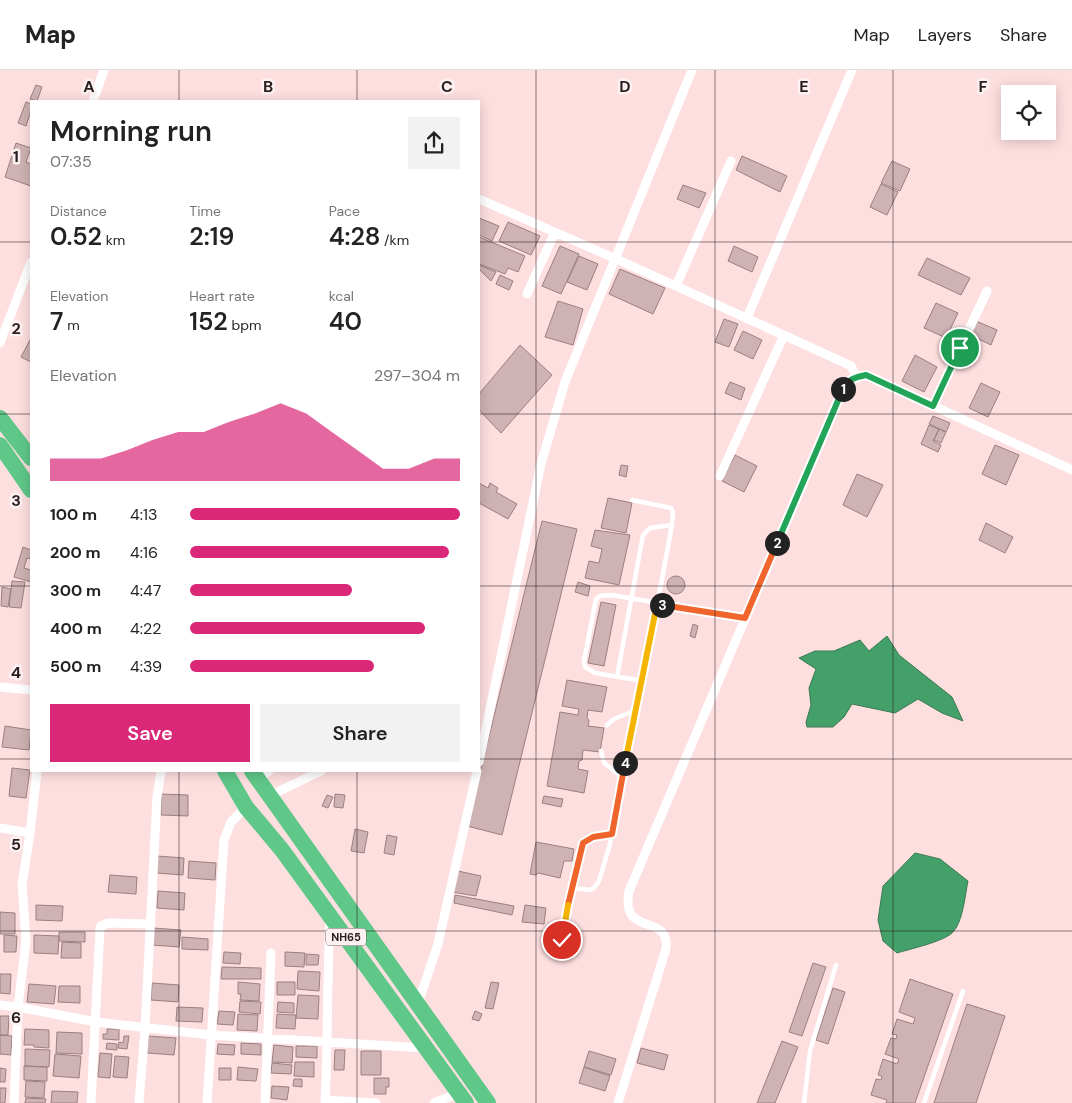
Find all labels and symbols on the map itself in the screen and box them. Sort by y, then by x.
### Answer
text: A [83,76,95,97]
text: B [263,76,273,97]
text: C [441,76,453,97]
text: D [619,76,631,97]
text: E [799,76,809,97]
text: F [979,76,988,97]
text: 1 [13,146,19,167]
text: 2 [11,318,21,339]
pin [939,327,981,369]
pin: 1 [830,376,856,402]
text: 3 [11,490,21,511]
pin: 2 [764,530,790,556]
pin: 3 [650,592,674,618]
text: 4 [11,662,21,683]
pin: 4 [612,750,638,776]
text: 5 [11,834,21,855]
pin [541,919,583,961]
road number: NH65 [326,929,366,946]
text: 6 [11,1007,21,1028]

